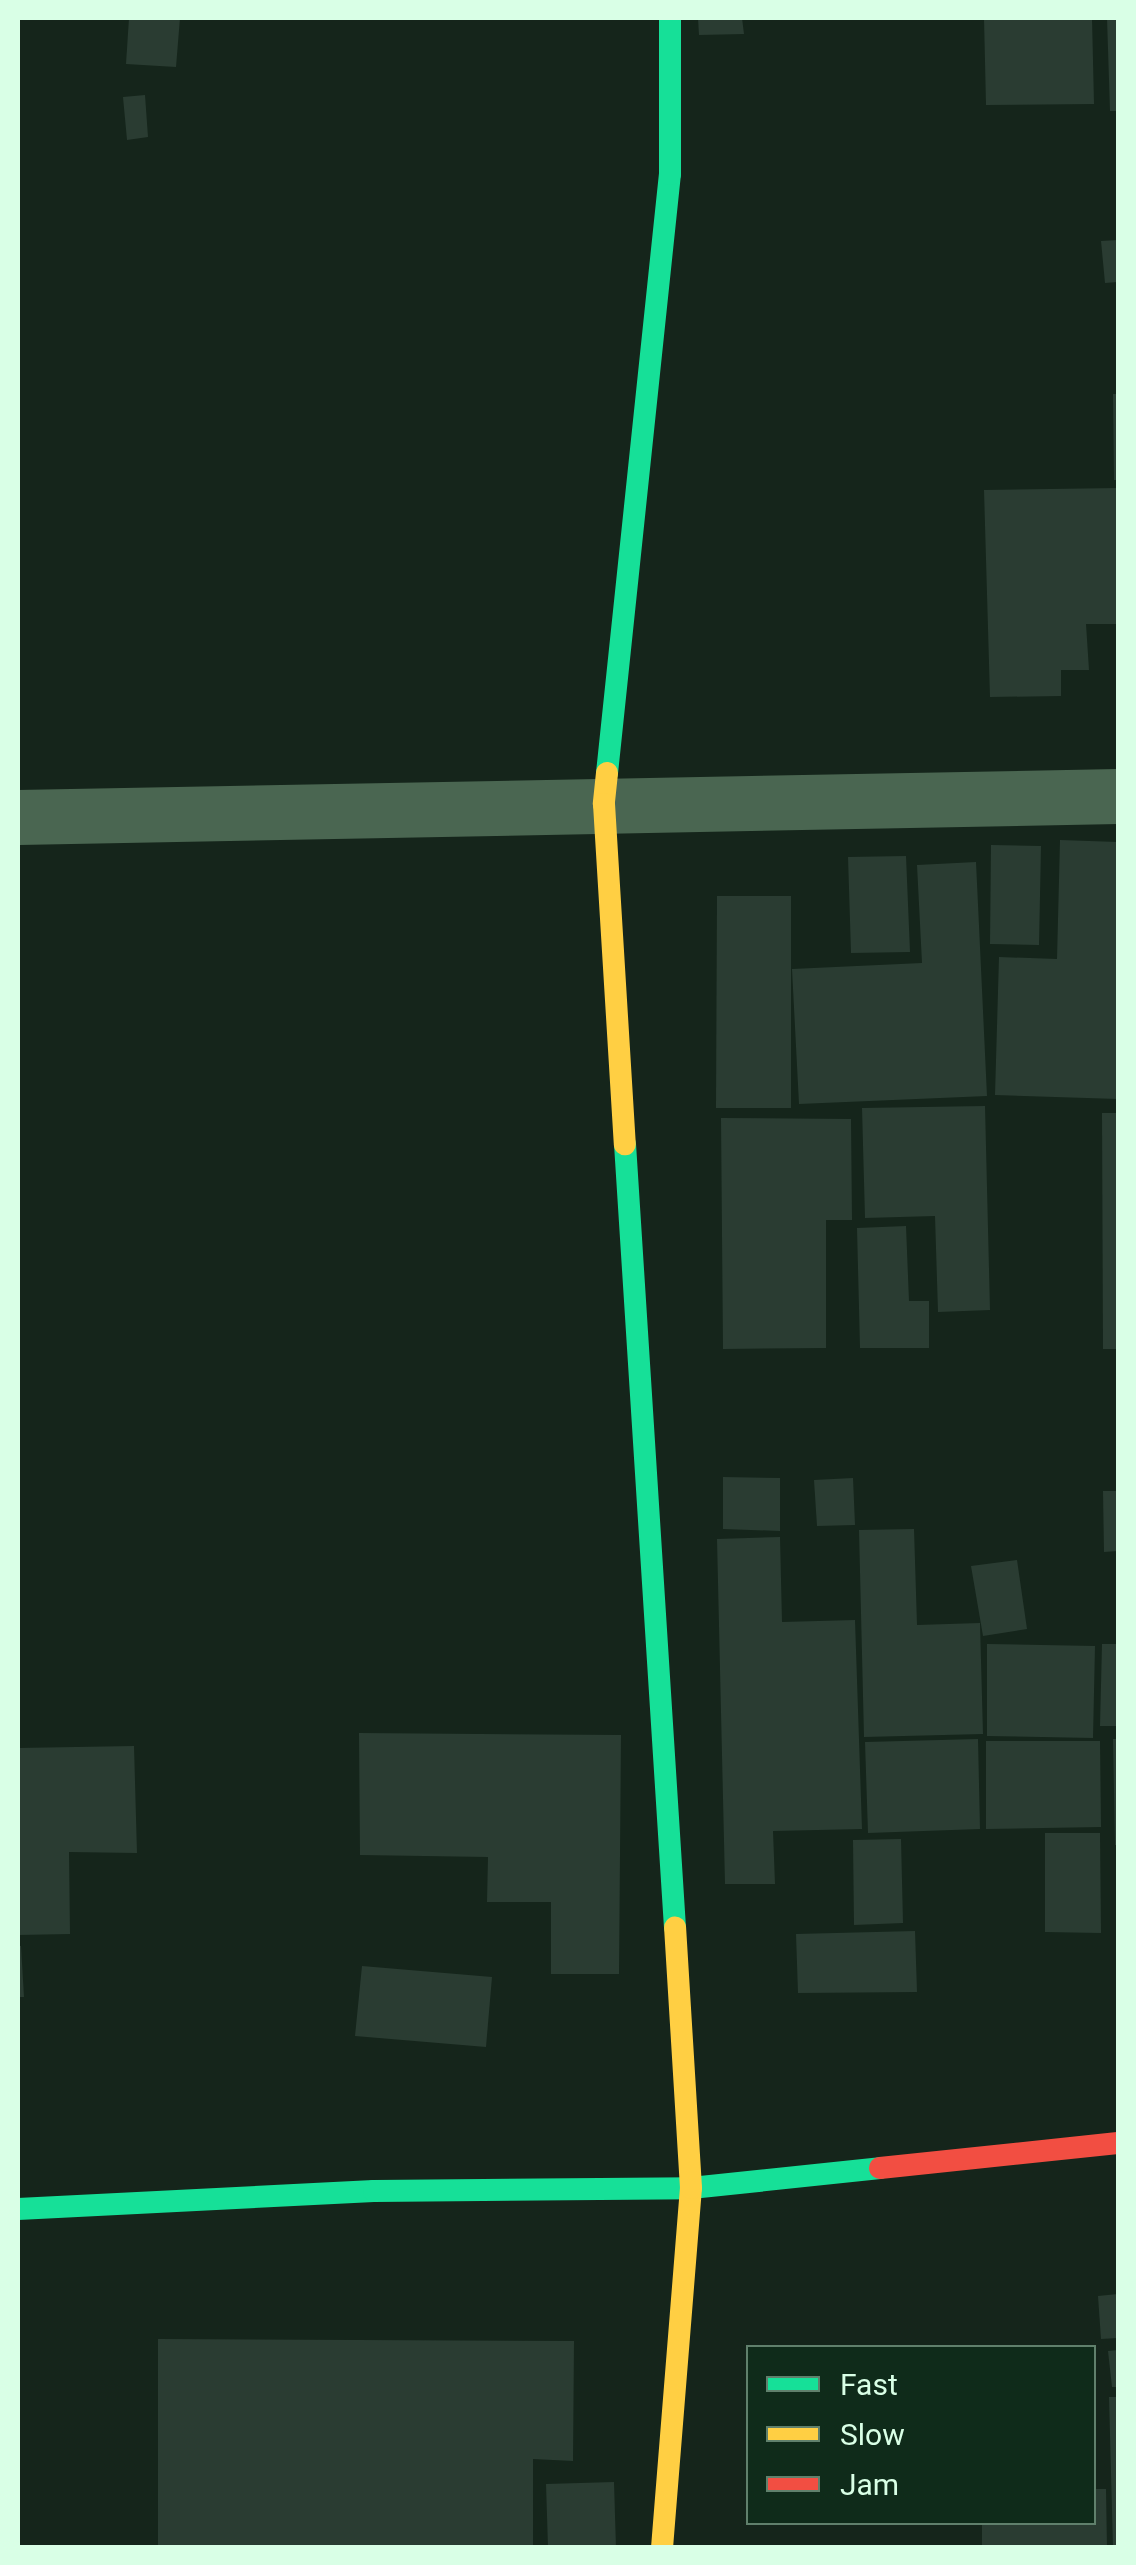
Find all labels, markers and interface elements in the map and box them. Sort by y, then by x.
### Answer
legend [746,2345,1096,2525]
text: Fast [840,2367,898,2402]
text: Slow [840,2417,905,2452]
text: Jam [840,2467,899,2502]

